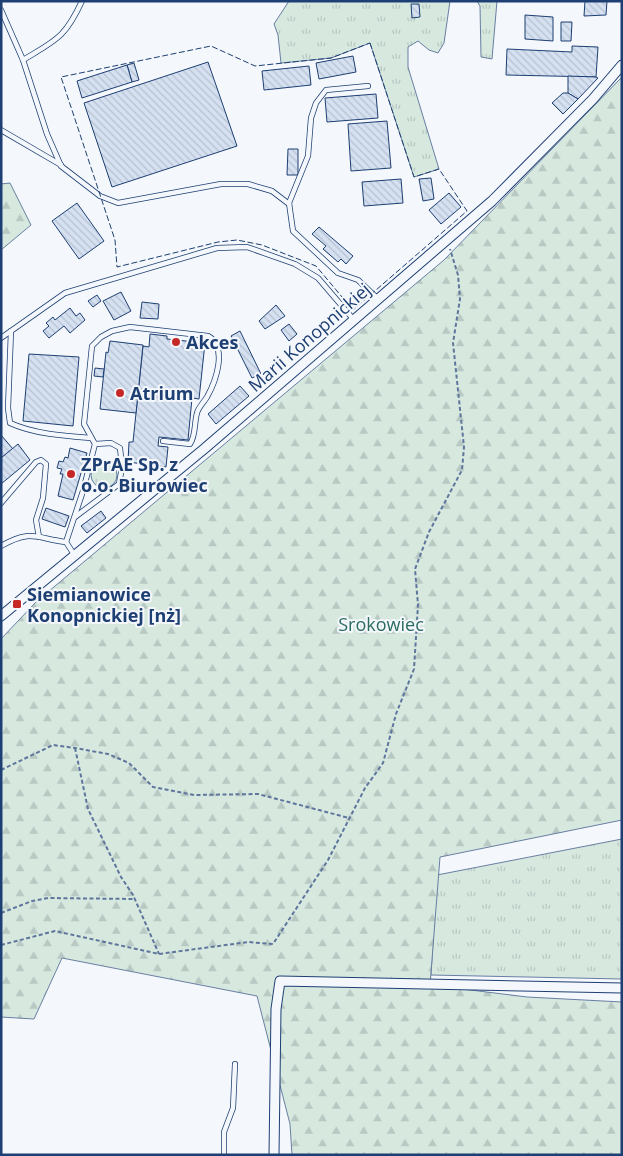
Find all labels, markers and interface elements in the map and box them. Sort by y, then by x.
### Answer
street label: Marii Konopnickiej [243,277,375,397]
place label: Akces [186,330,238,354]
marker: Akces [170,336,182,348]
place label: Atrium [130,381,193,405]
marker: Atrium [114,387,126,399]
place label: ZPrAE Sp. z o.o. Biurowiec [81,452,208,497]
marker: ZPrAE Sp. z o.o. Biurowiec [65,468,77,480]
place label: Siemianowice Konopnickiej [nż] [27,582,181,627]
marker: Siemianowice Konopnickiej [nż] [11,598,23,610]
park label: Srokowiec [338,612,424,636]

